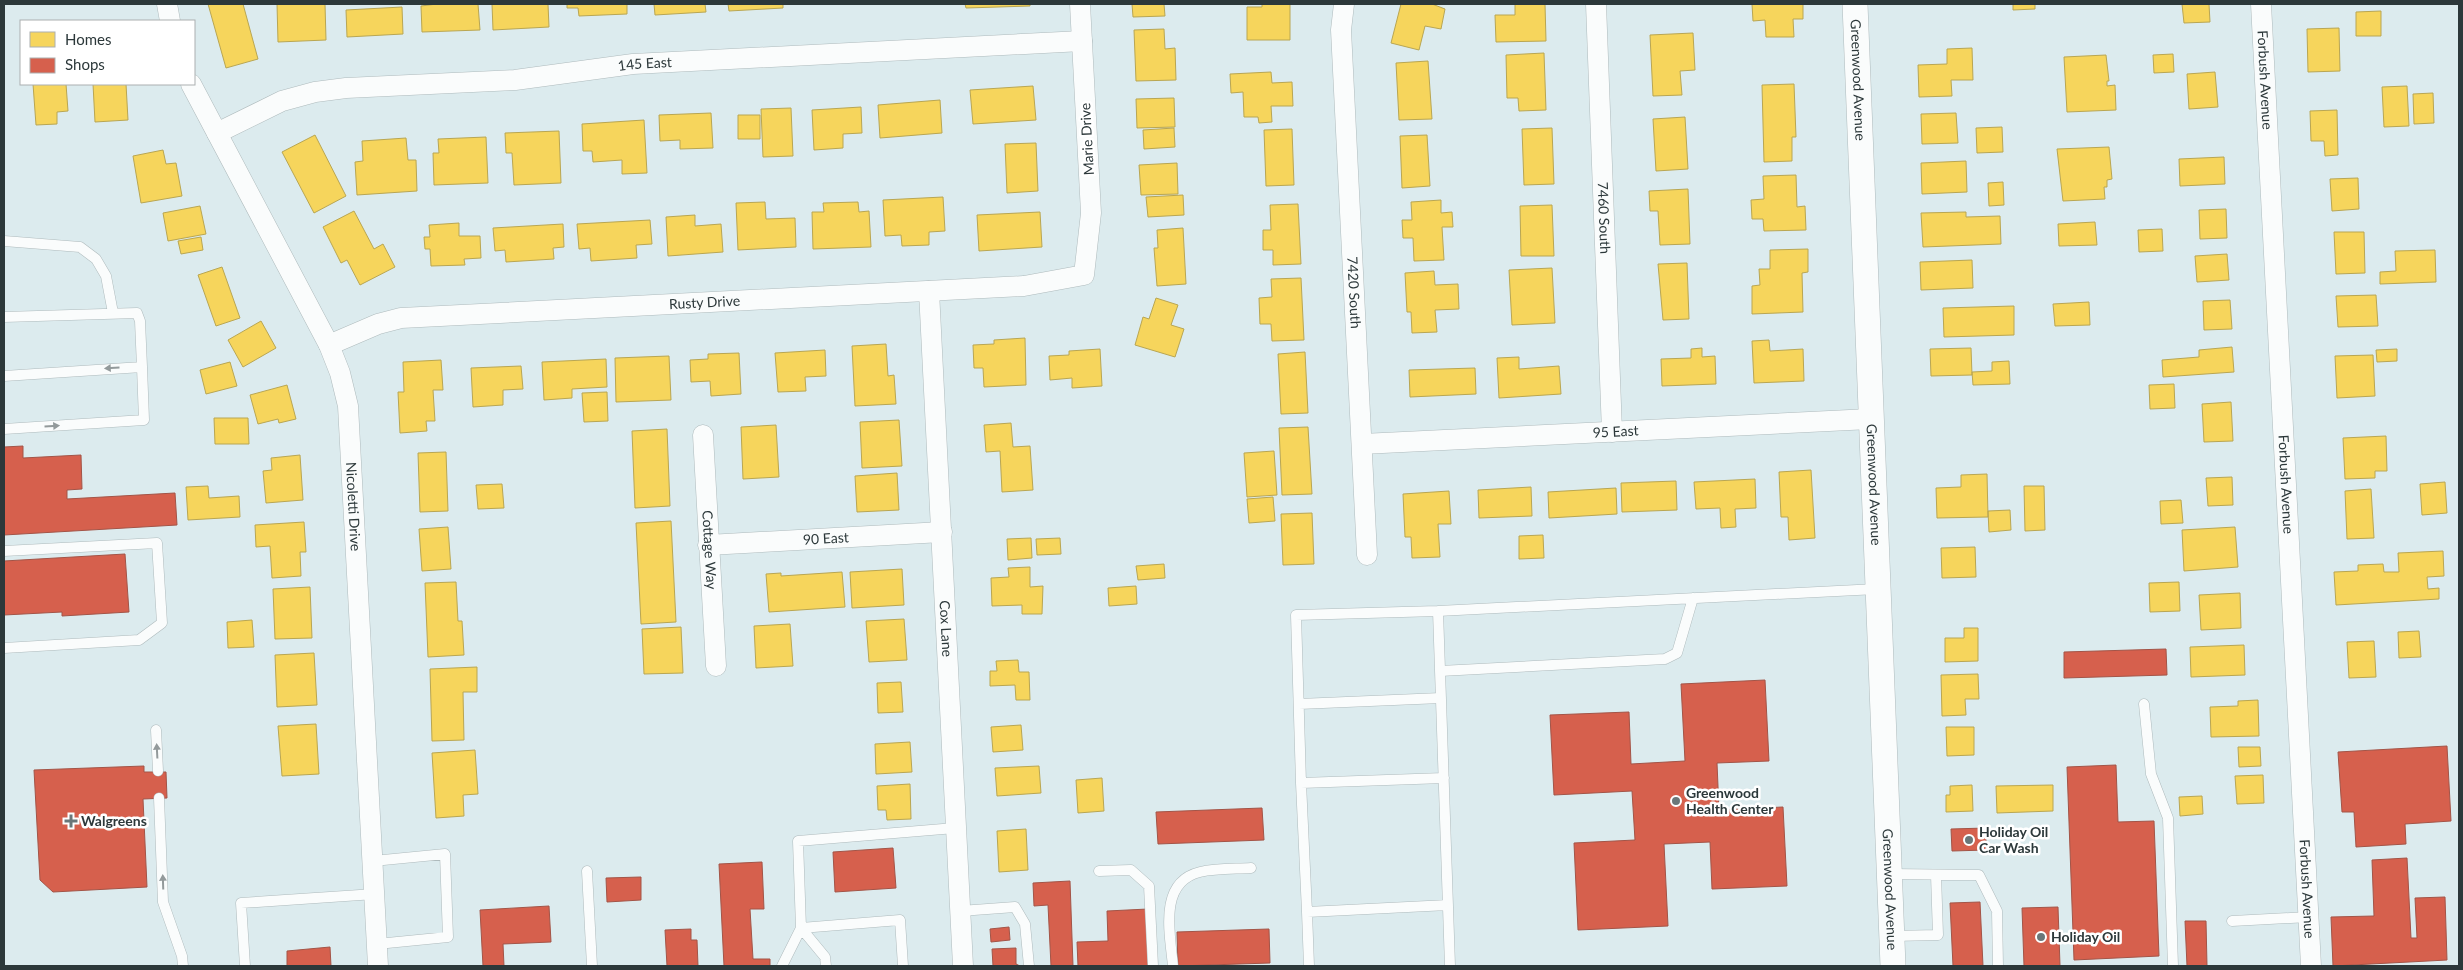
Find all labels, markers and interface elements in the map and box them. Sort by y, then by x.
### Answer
street label: Greenwood Avenue [1848,19,1869,141]
legend [20,20,195,85]
text: Homes [65,30,111,48]
street label: Forbush Avenue [2254,30,2277,130]
street label: 145 East [617,53,672,74]
text: Shops [65,55,105,73]
street label: Marie Drive [1076,102,1097,176]
street label: 7460 South [1595,181,1614,254]
street label: 7420 South [1344,256,1365,329]
street label: Rusty Drive [668,292,741,312]
one-way arrow [104,365,120,373]
one-way arrow [45,421,61,429]
street label: 95 East [1592,421,1639,441]
street label: Greenwood Avenue [1864,423,1885,546]
street label: Forbush Avenue [2275,434,2298,534]
street label: Nicoletti Drive [343,462,365,552]
street label: Cottage Way [699,510,721,591]
street label: 90 East [802,528,849,548]
street label: Cox Lane [937,600,956,657]
one-way arrow [153,742,161,758]
place label: Greenwood Health Center [1686,784,1774,817]
marker: Greenwood Health Center [1670,795,1682,807]
place label: Walgreens [81,812,147,829]
marker: Walgreens [65,815,77,827]
place label: Holiday Oil Car Wash [1979,823,2048,856]
street label: Greenwood Avenue [1880,828,1901,950]
marker: Holiday Oil Car Wash [1963,834,1975,846]
street label: Forbush Avenue [2296,839,2319,939]
one-way arrow [158,873,166,889]
place label: Holiday Oil [2051,928,2120,945]
marker: Holiday Oil [2035,931,2047,943]

